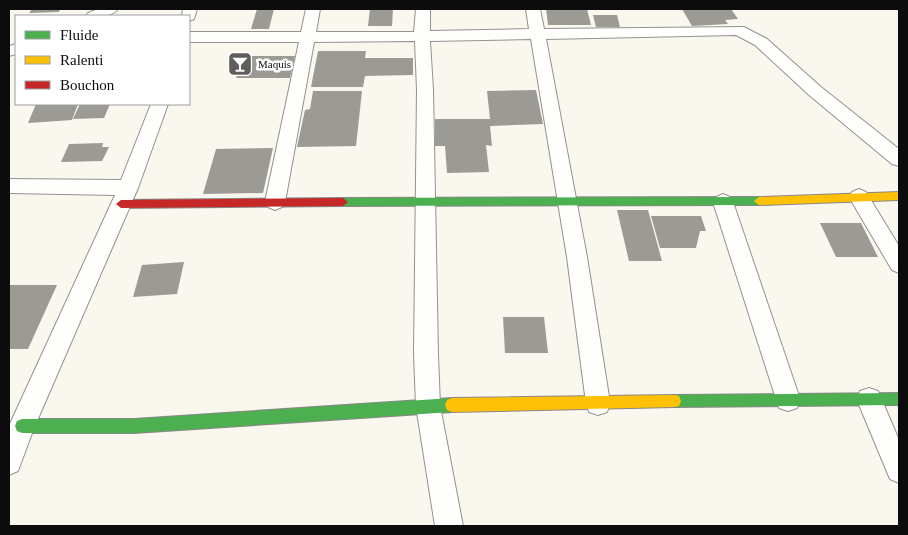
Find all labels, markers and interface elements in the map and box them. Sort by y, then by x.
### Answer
legend [15,15,190,105]
text: Fluide [60,27,99,43]
bar icon: Maquis [227,51,253,77]
text: Ralenti [60,52,103,68]
place label: Maquis [258,58,291,70]
text: Bouchon [60,77,115,93]

